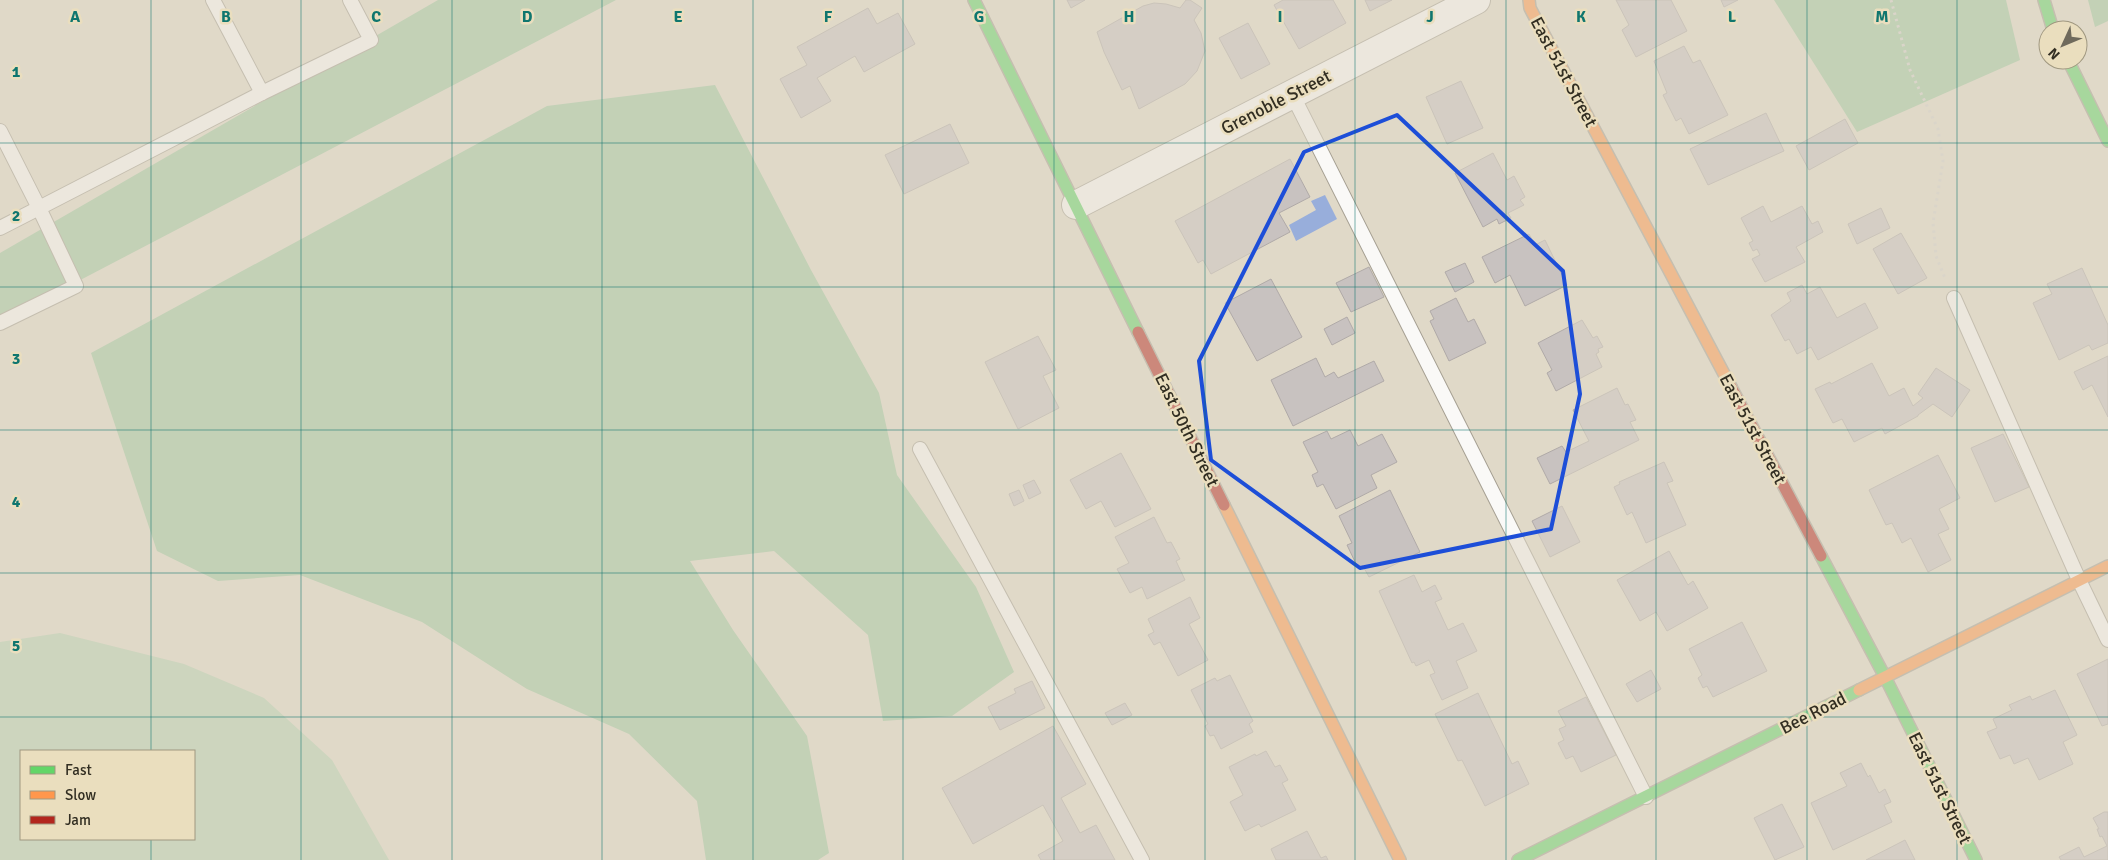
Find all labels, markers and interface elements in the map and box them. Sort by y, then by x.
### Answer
text: A [70,7,81,27]
text: B [221,7,231,27]
text: C [371,7,381,27]
text: D [522,7,533,27]
text: E [673,7,683,27]
text: F [824,7,833,27]
text: G [974,7,984,27]
text: H [1124,7,1134,27]
text: I [1277,7,1283,27]
text: J [1426,7,1434,27]
text: K [1576,7,1586,27]
text: L [1728,7,1737,27]
text: M [1875,7,1889,27]
street label: East 51st Street [1526,13,1602,131]
north arrow [2038,20,2088,70]
text: N [2045,44,2064,63]
text: 1 [12,62,21,82]
street label: Grenoble Street [1217,65,1335,139]
text: 2 [12,206,20,226]
text: 3 [12,349,20,369]
street label: East 50th Street [1150,370,1224,490]
street label: East 51st Street [1715,370,1791,488]
text: 4 [12,492,21,512]
text: 5 [12,636,20,656]
street label: Bee Road [1776,687,1850,739]
street label: East 51st Street [1903,728,1977,848]
legend [20,750,195,840]
text: Fast [65,761,92,779]
text: Slow [65,786,96,804]
text: Jam [65,811,91,829]

